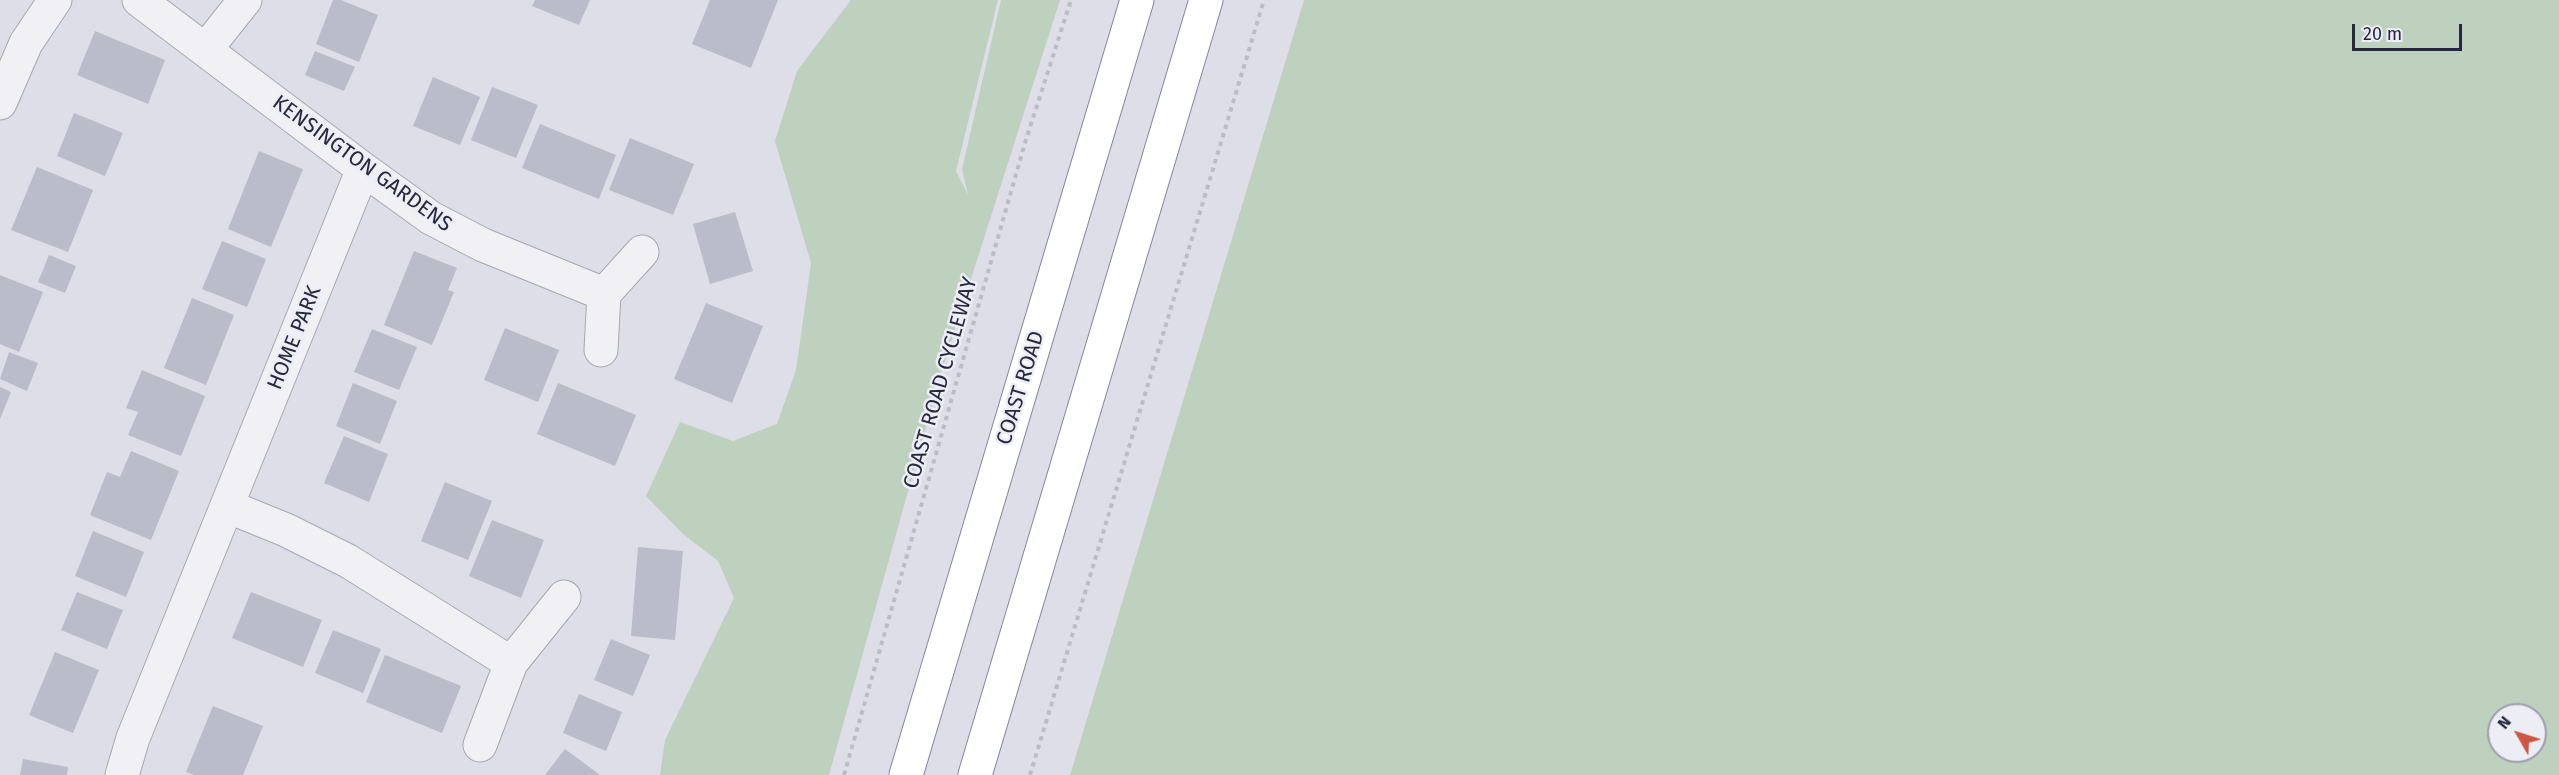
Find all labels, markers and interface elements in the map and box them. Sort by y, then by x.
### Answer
scale bar [2355,12,2464,50]
text: 20 m [2363,23,2402,45]
street label: KENSINGTON GARDENS [267,90,457,238]
street label: COAST ROAD CYCLEWAY [899,274,983,492]
street label: HOME PARK [263,282,327,394]
street label: COAST ROAD [992,328,1050,448]
north arrow [2487,703,2547,763]
text: N [2493,713,2515,733]

